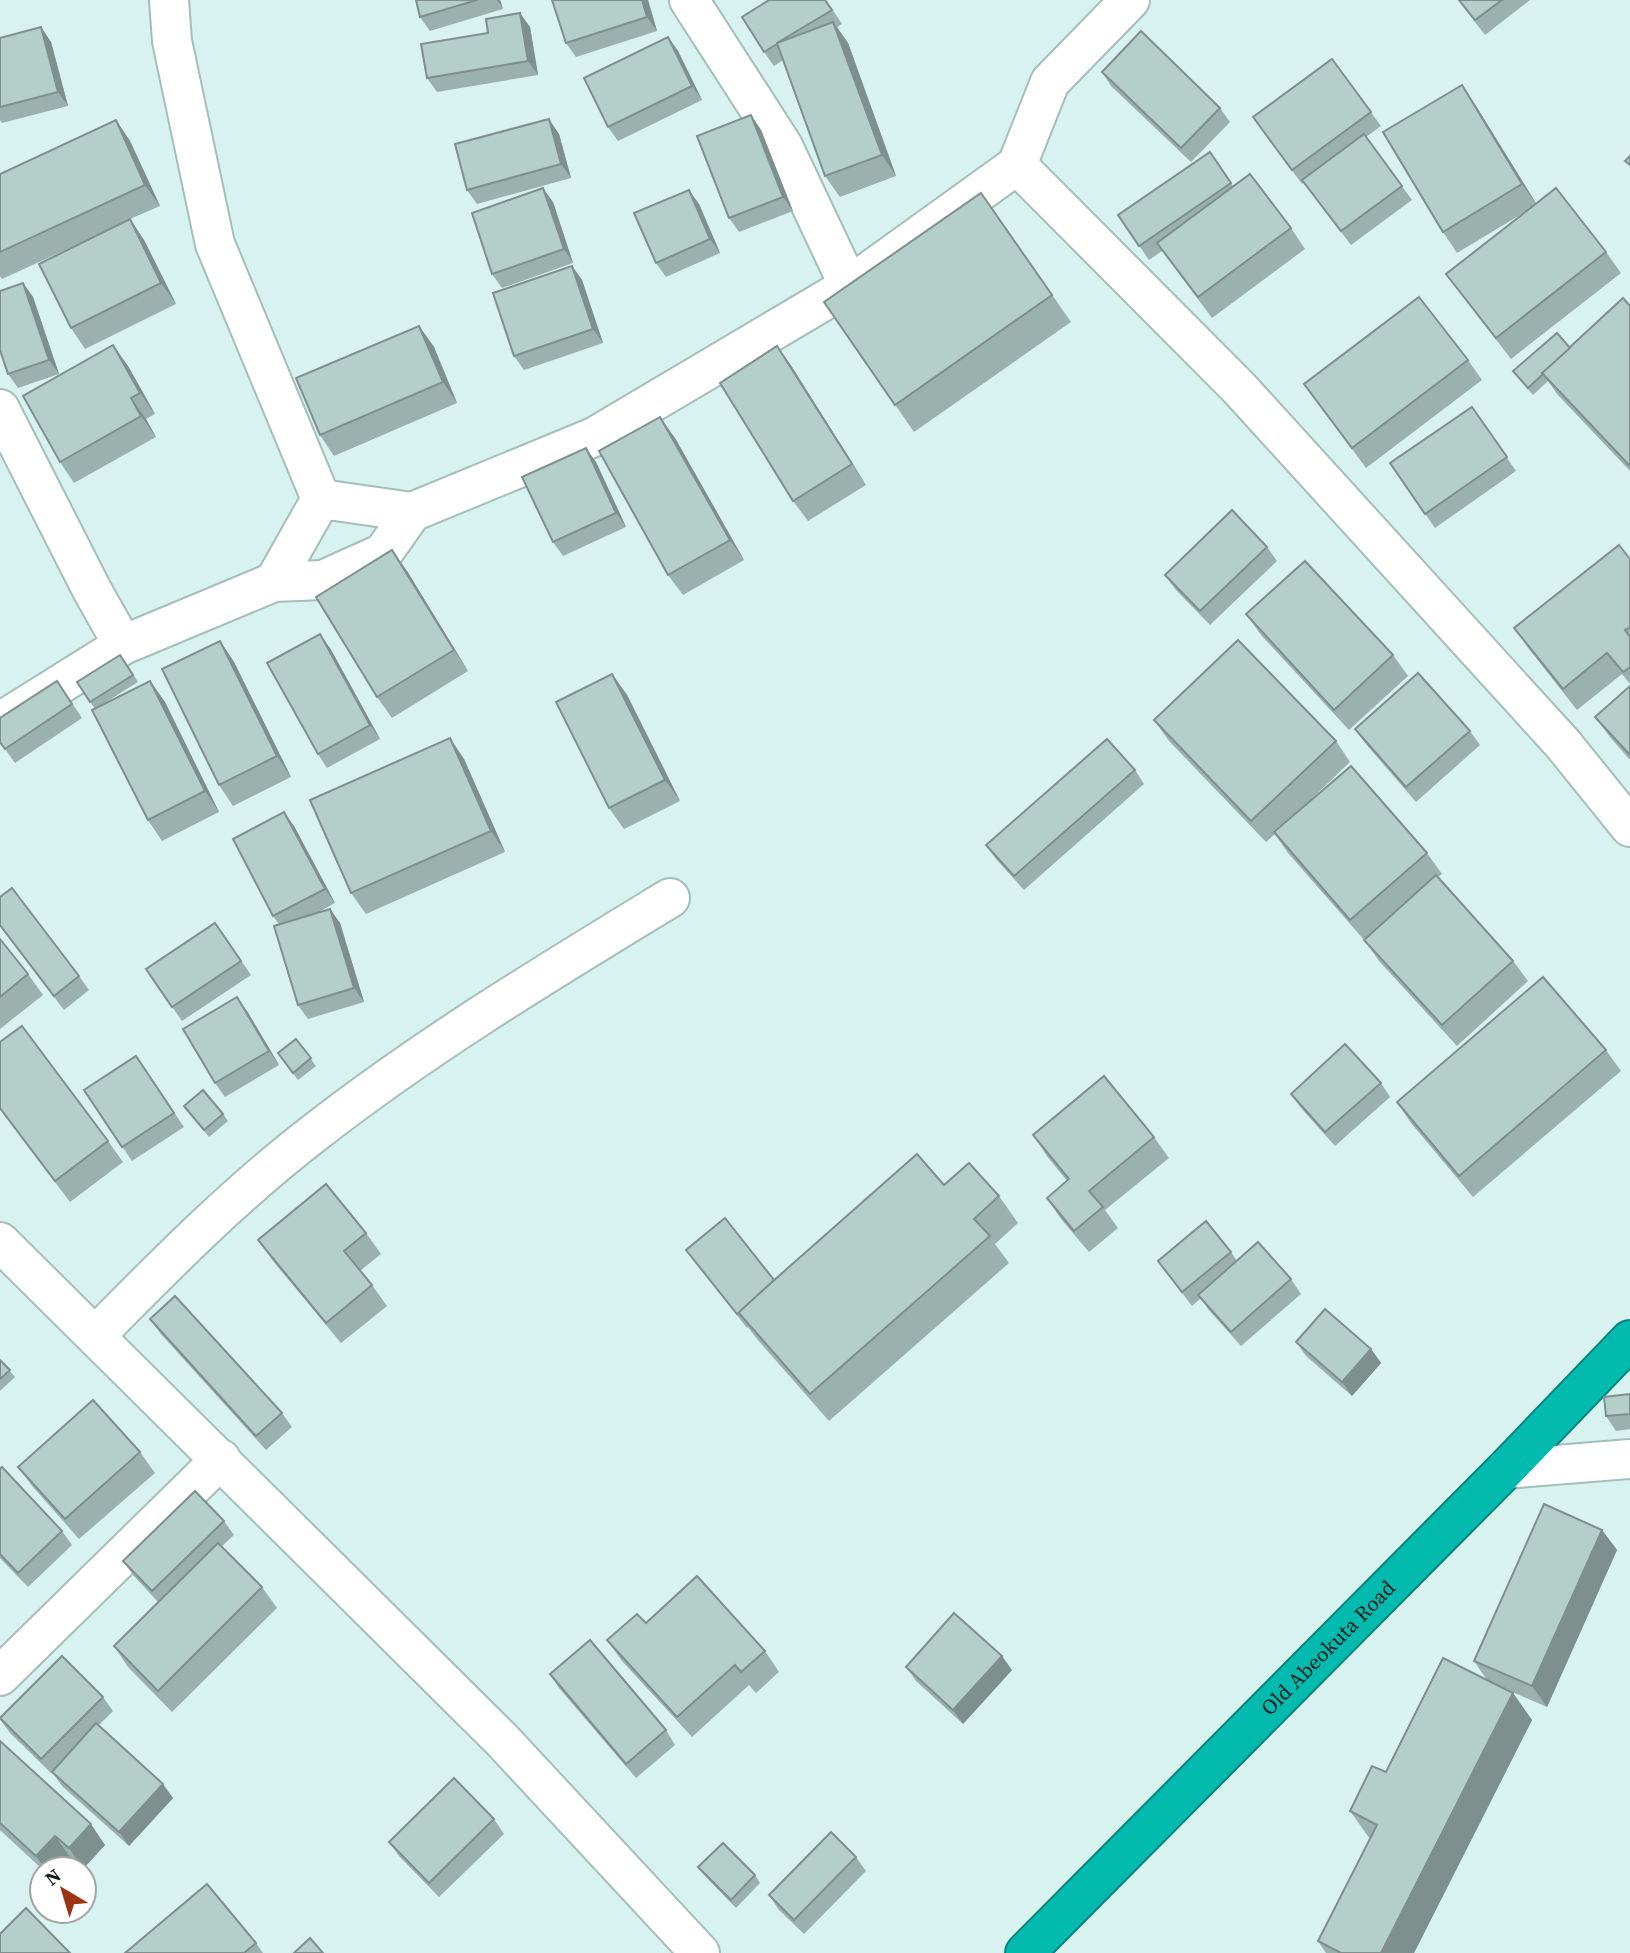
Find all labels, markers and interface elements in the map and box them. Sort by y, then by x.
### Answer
street label: Old Abeokuta Road [1254,1574,1401,1722]
north arrow [28,1855,98,1925]
text: N [39,1862,66,1891]

